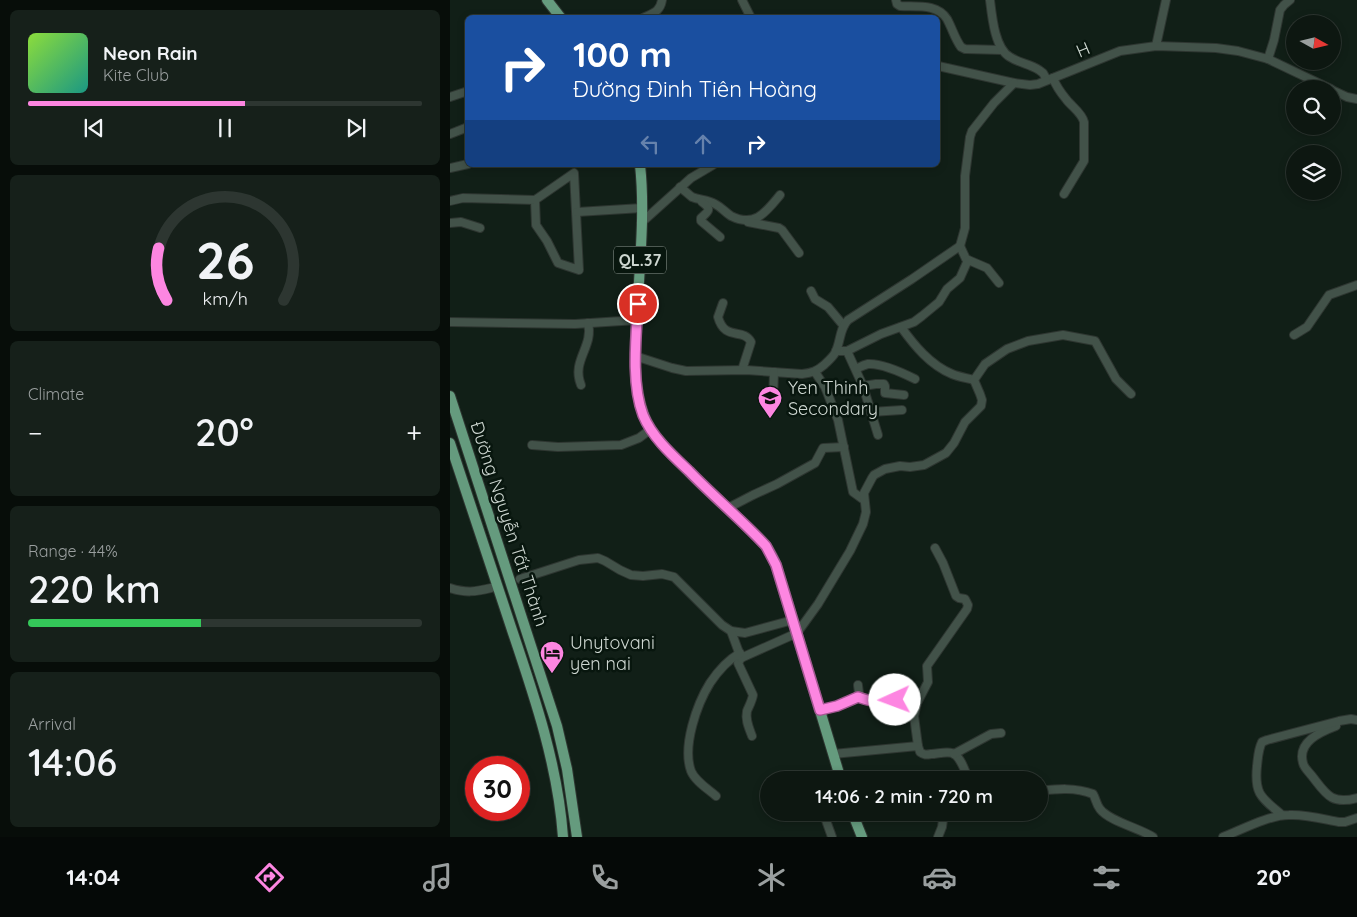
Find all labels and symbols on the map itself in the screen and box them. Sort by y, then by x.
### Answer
north arrow [1286,15,1341,70]
street label: H [1072,36,1093,63]
road number: QL.37 [614,246,666,274]
pin [617,283,659,325]
place label: Yen Thinh Secondary [788,376,878,420]
school or university icon: Yen Thinh Secondary [757,385,783,419]
street label: Đường Nguyễn Tất Thành [465,418,554,629]
place label: Unytovani yen nai [570,631,655,675]
hotel icon: Unytovani yen nai [539,640,565,674]
position arrow [868,673,920,725]
speed limit sign: 30 [465,756,530,821]

